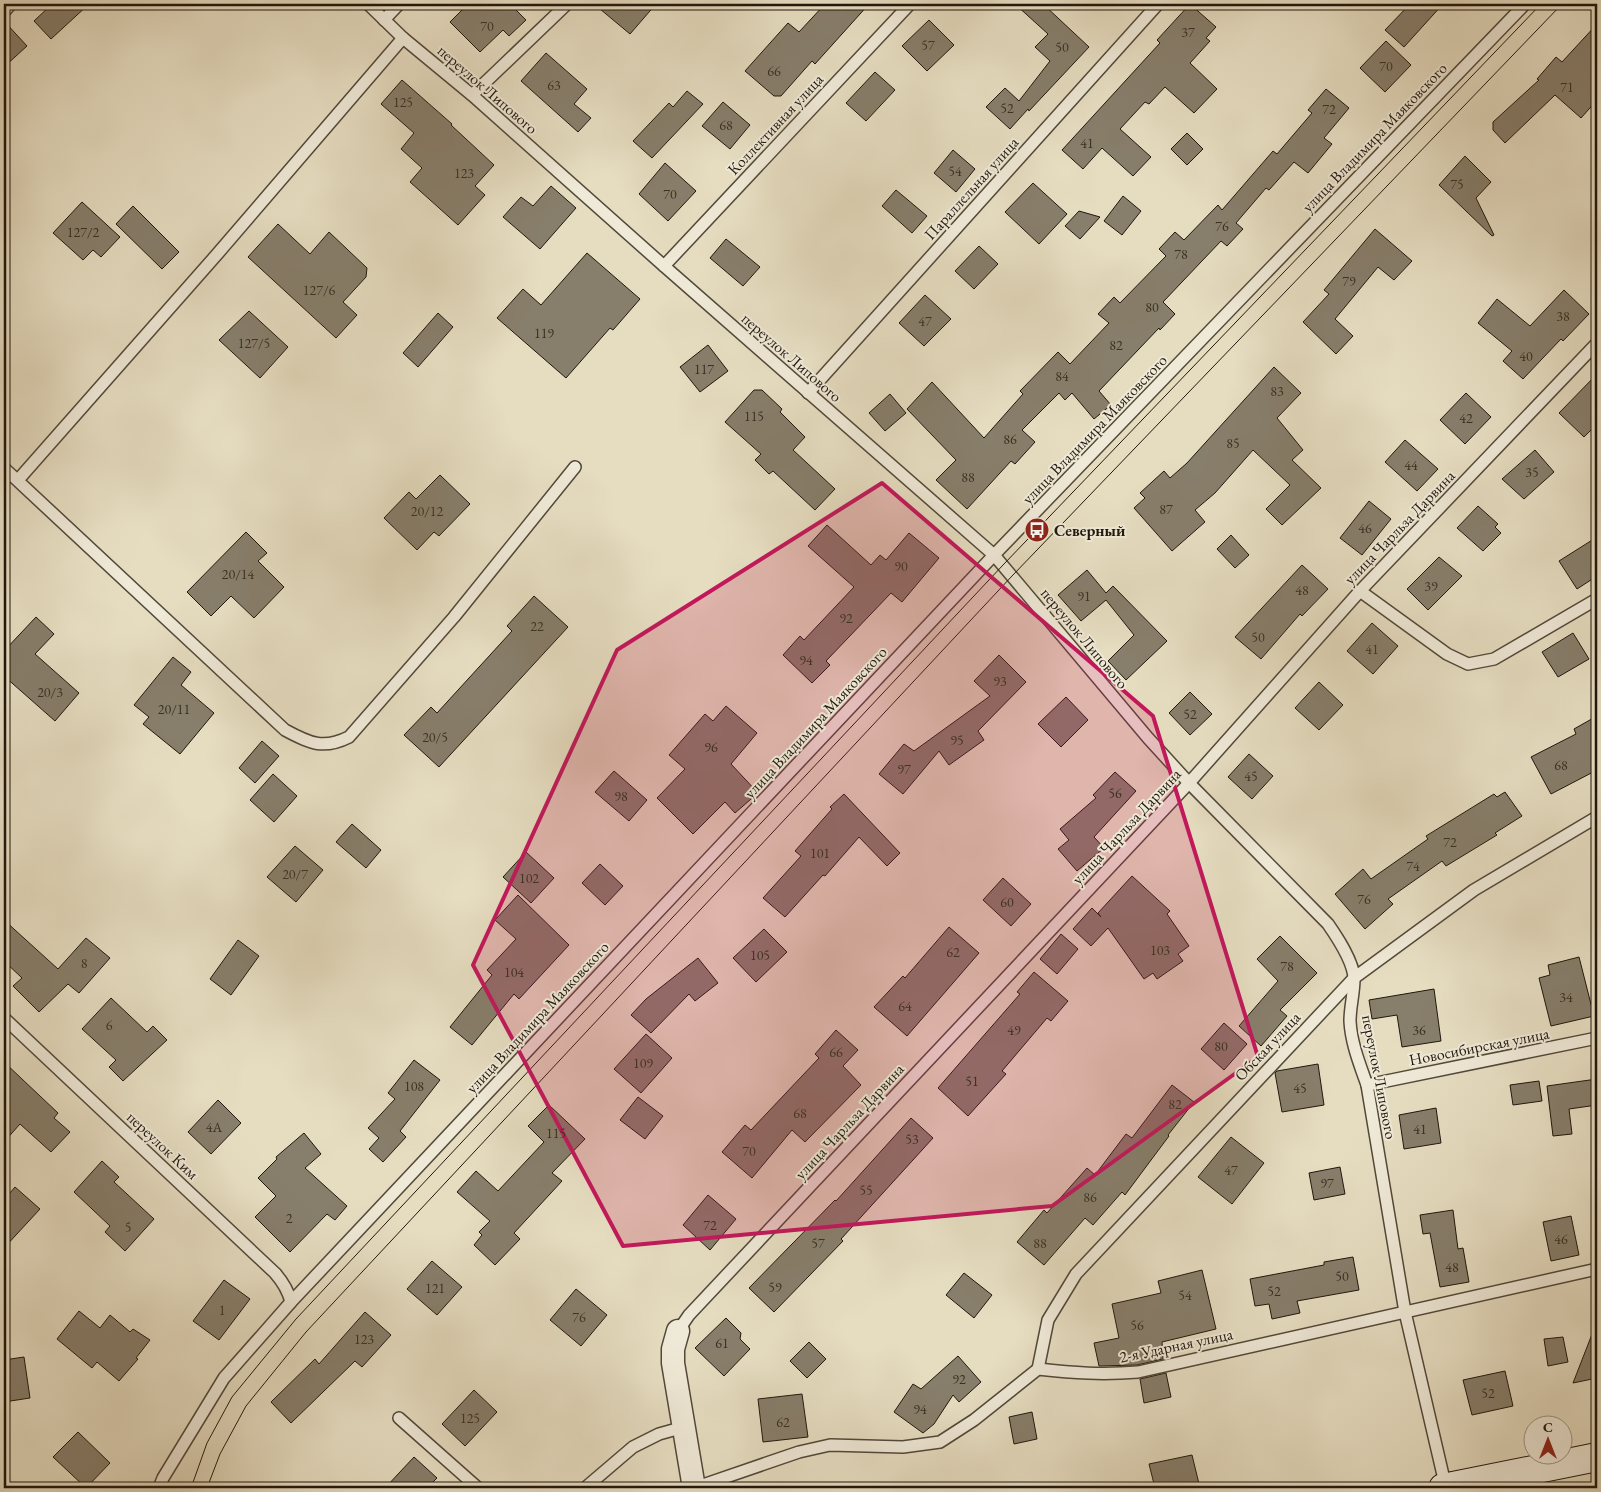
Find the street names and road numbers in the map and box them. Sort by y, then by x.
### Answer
street label: переулок Липового [433,40,542,139]
street label: улица Владимира Маяковского [1297,58,1452,217]
street label: Коллективная улица [723,69,828,180]
street label: Параллельная улица [919,132,1024,244]
street label: переулок Липового [737,308,846,407]
street label: улица Владимира Маяковского [1017,350,1172,509]
street label: улица Чарльза Дарвина [1339,465,1460,589]
street label: переулок Липового [1036,583,1133,693]
street label: улица Владимира Маяковского [739,642,891,803]
street label: улица Чарльза Дарвина [1067,763,1186,889]
street label: улица Владимира Маяковского [461,937,613,1098]
street label: Обская улица [1230,1007,1305,1086]
street label: переулок Липового [1357,1013,1402,1141]
street label: Новосибирская улица [1407,1022,1552,1070]
street label: улица Чарльза Дарвина [790,1058,909,1184]
street label: переулок Ким [122,1107,203,1184]
street label: 2-я Ударная улица [1117,1323,1235,1368]

